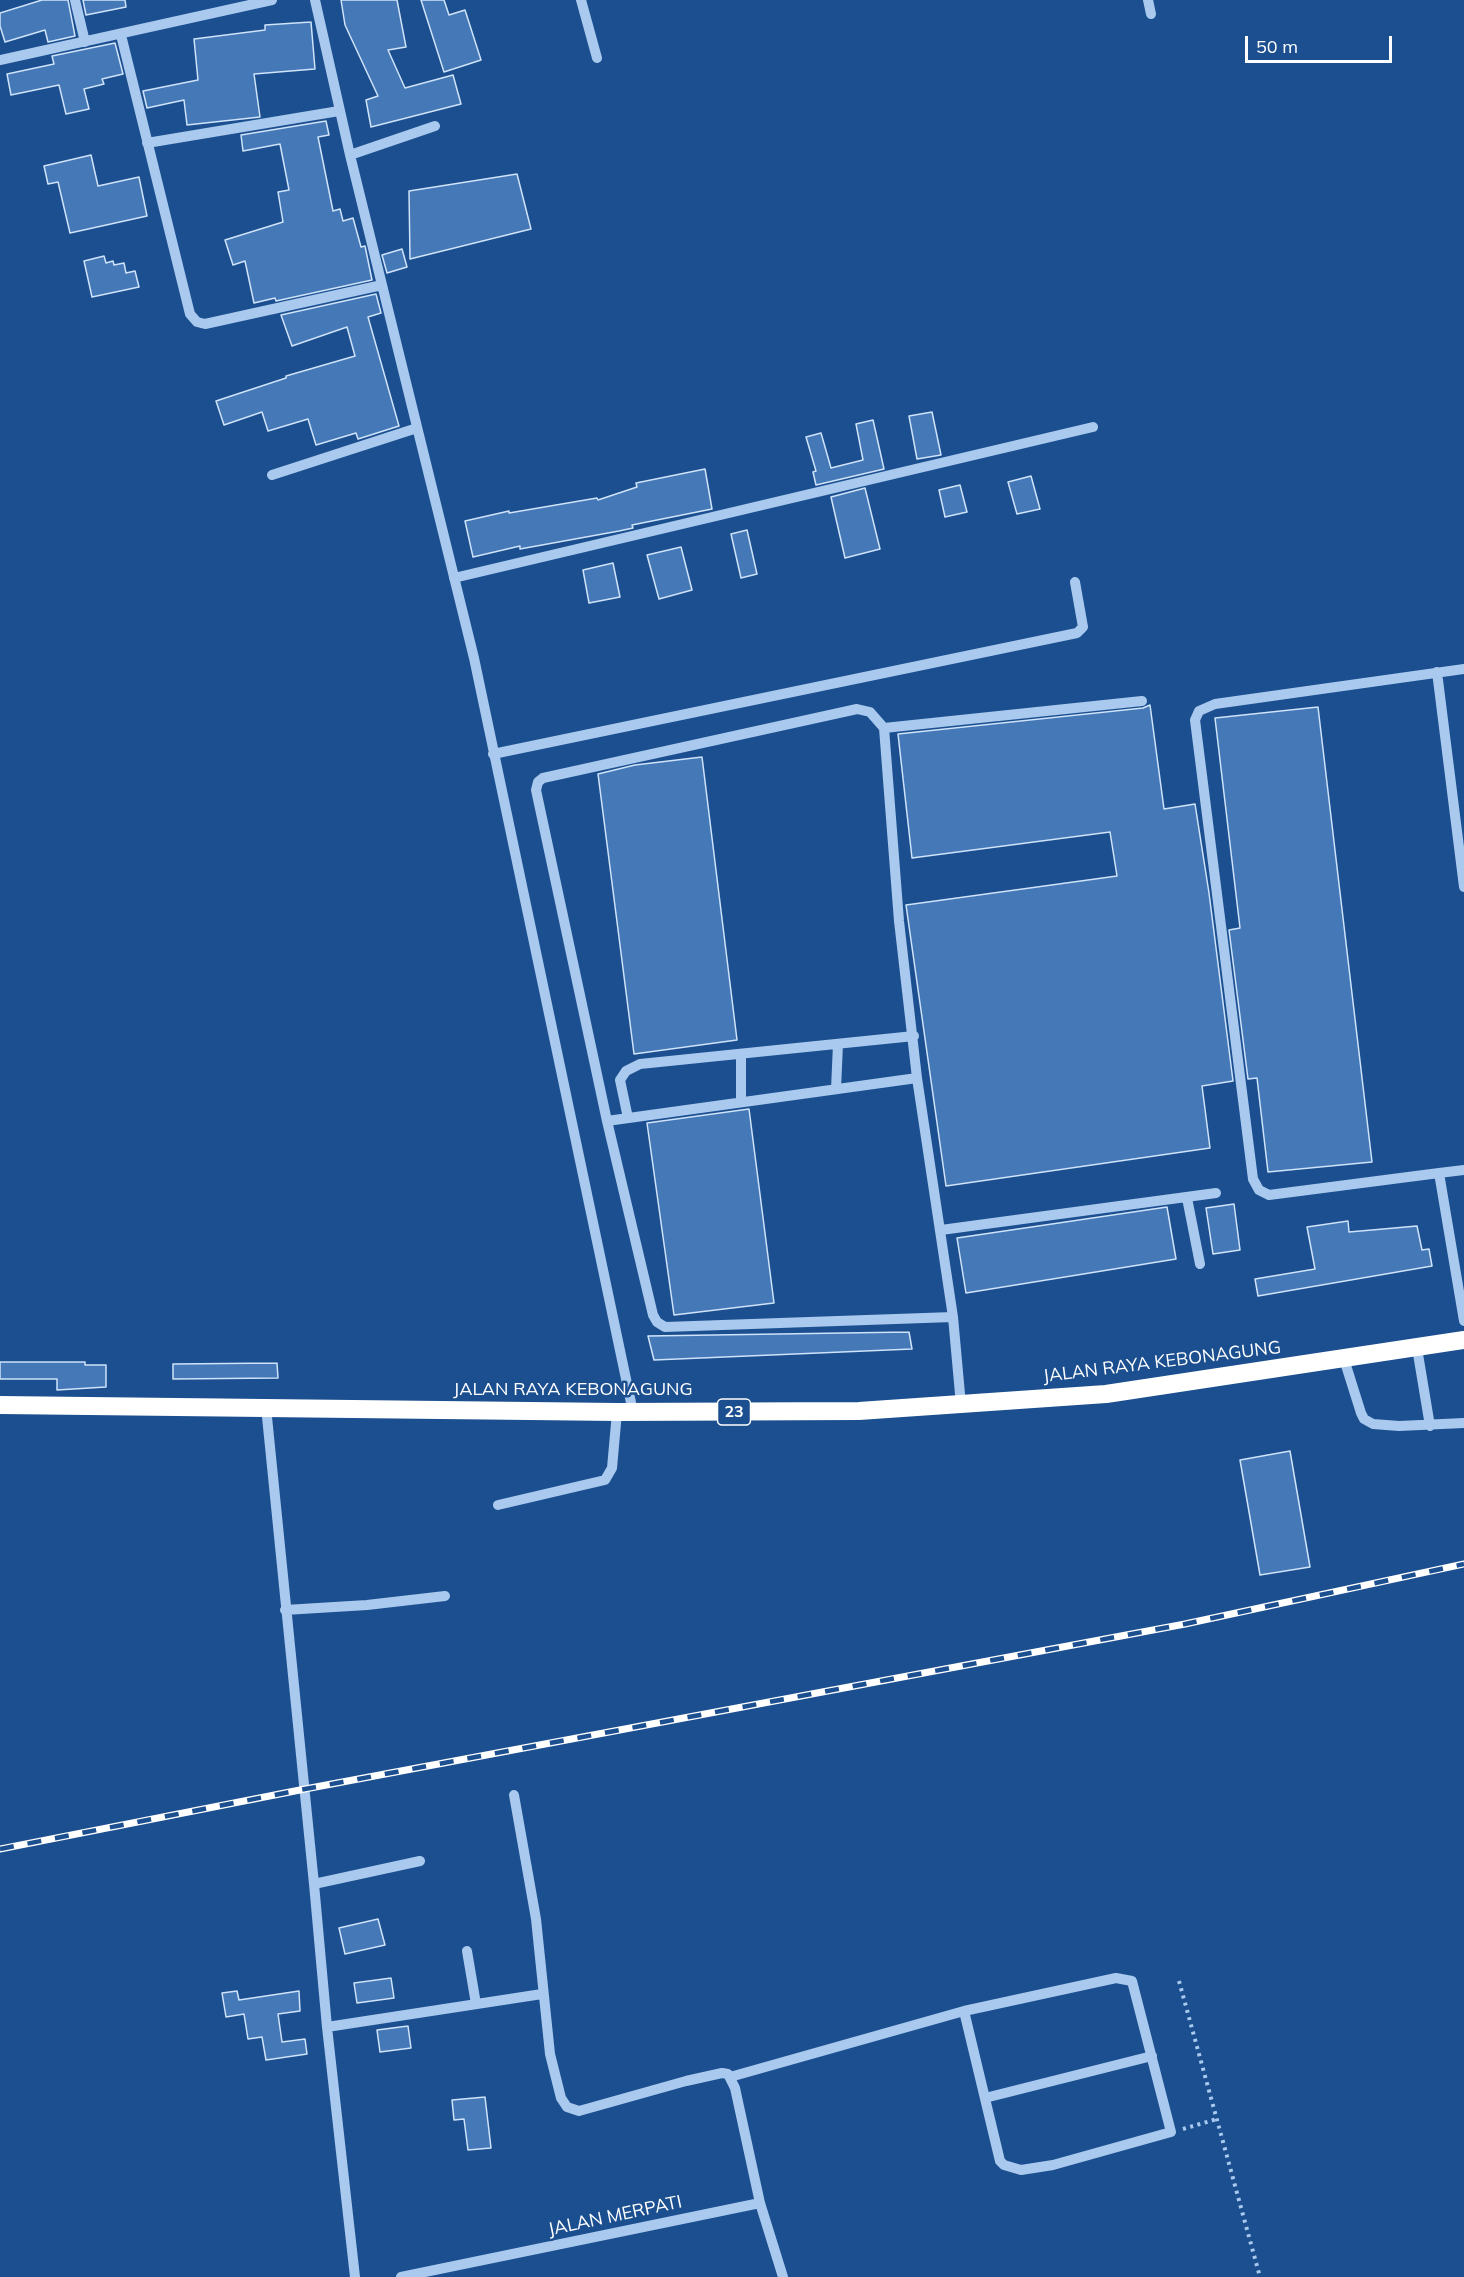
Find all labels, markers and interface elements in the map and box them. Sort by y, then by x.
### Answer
scale bar [1248,24,1395,62]
text: 50 m [1256,35,1298,58]
street label: JALAN RAYA KEBONAGUNG [1042,1337,1282,1387]
street label: JALAN RAYA KEBONAGUNG [453,1379,693,1401]
road number: 23 [718,1399,750,1425]
street label: JALAN MERPATI [546,2191,684,2241]

